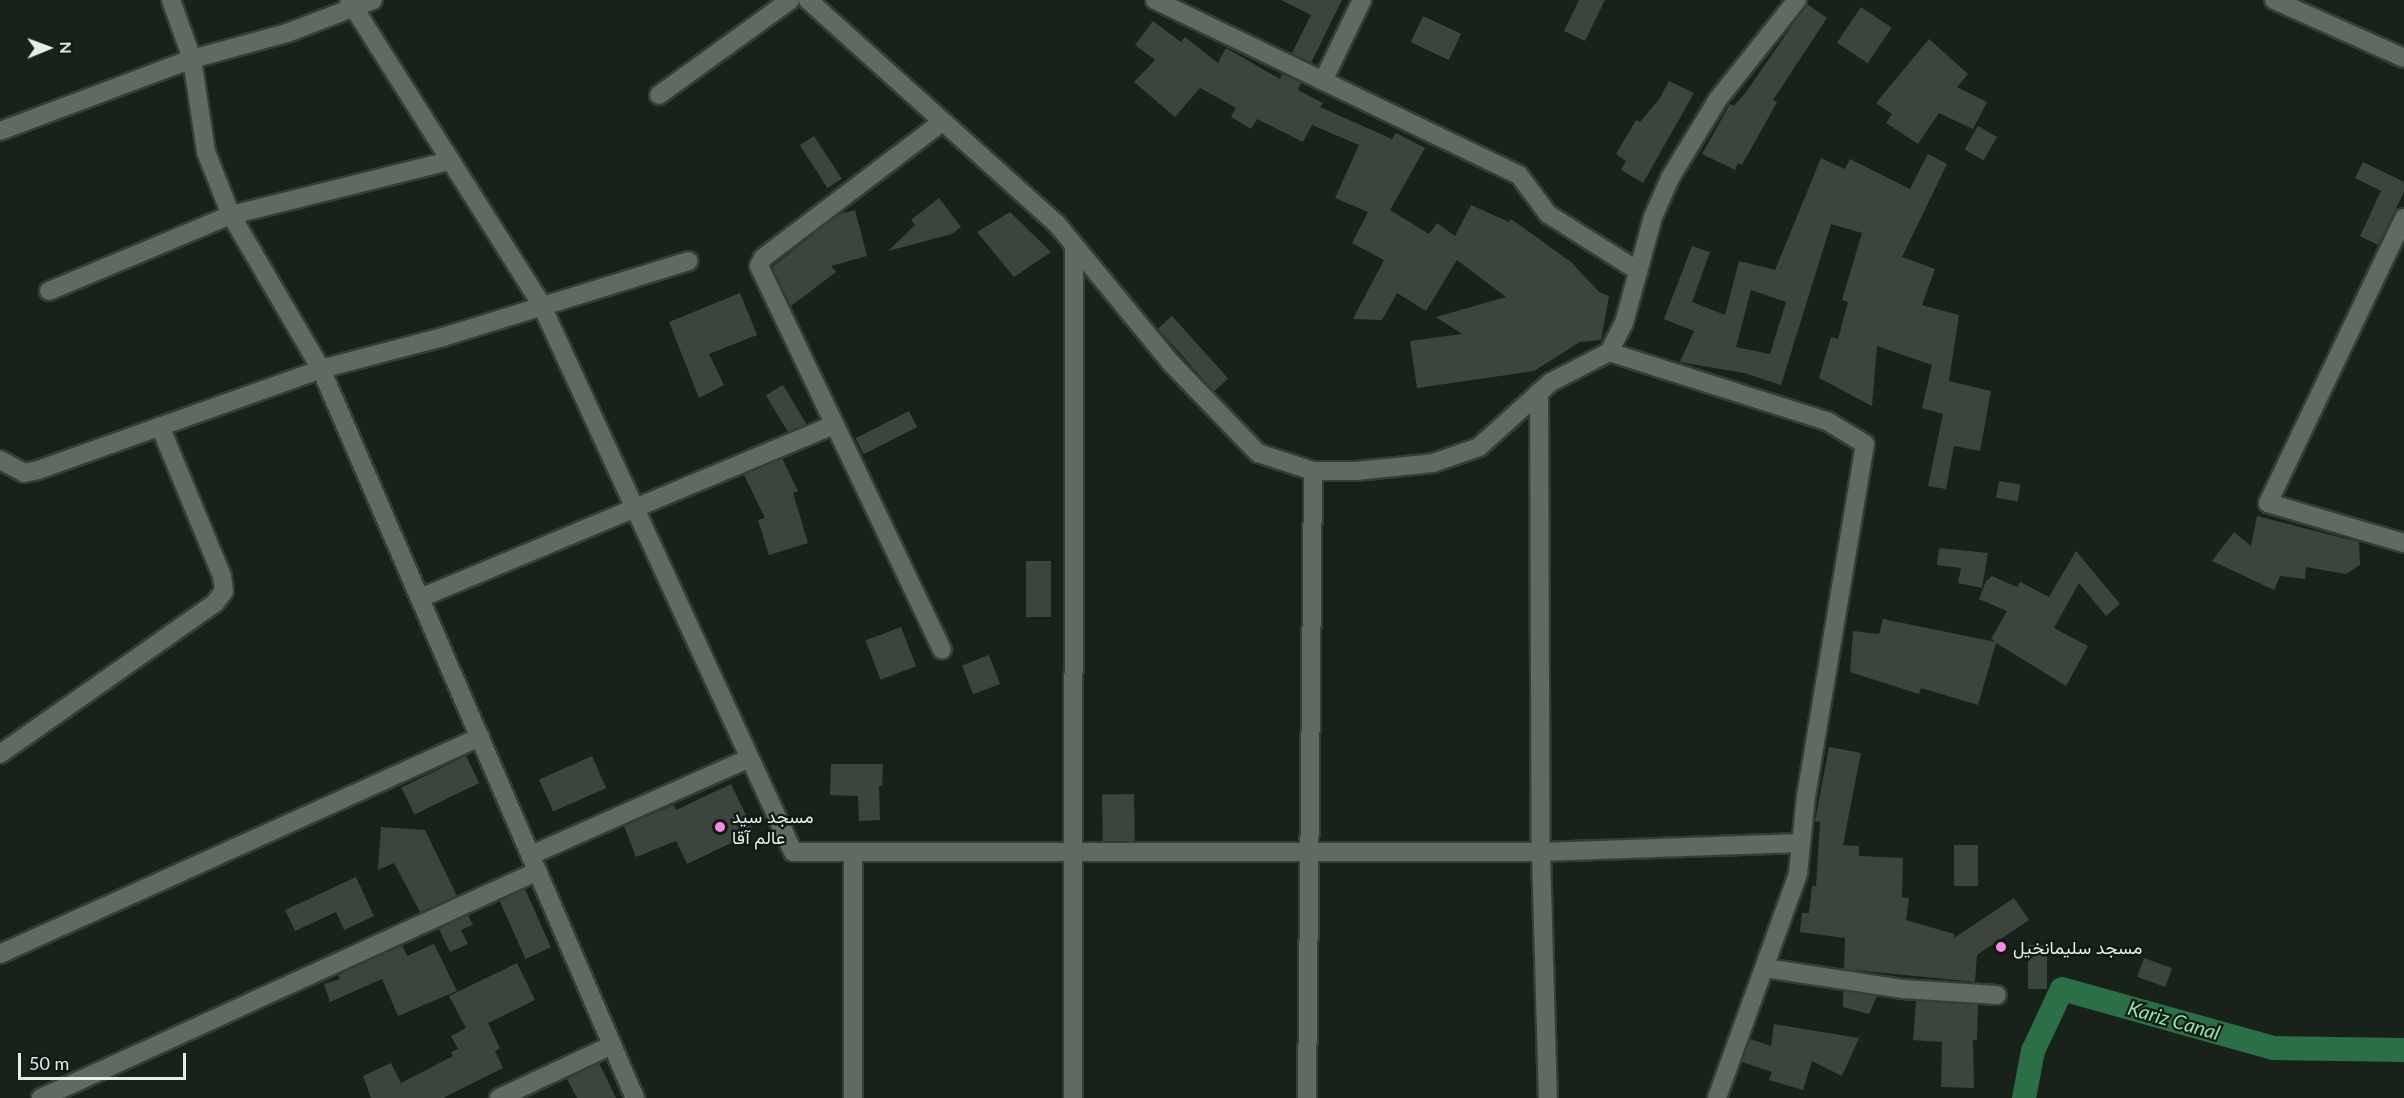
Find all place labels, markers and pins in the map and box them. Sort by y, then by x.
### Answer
place label: مسجد سید عالم آقا [732,806,814,848]
marker: مسجد سید عالم آقا [713,820,727,834]
place label: مسجد سلیمانخیل [2013,936,2142,958]
marker: مسجد سلیمانخیل [1994,940,2008,954]

